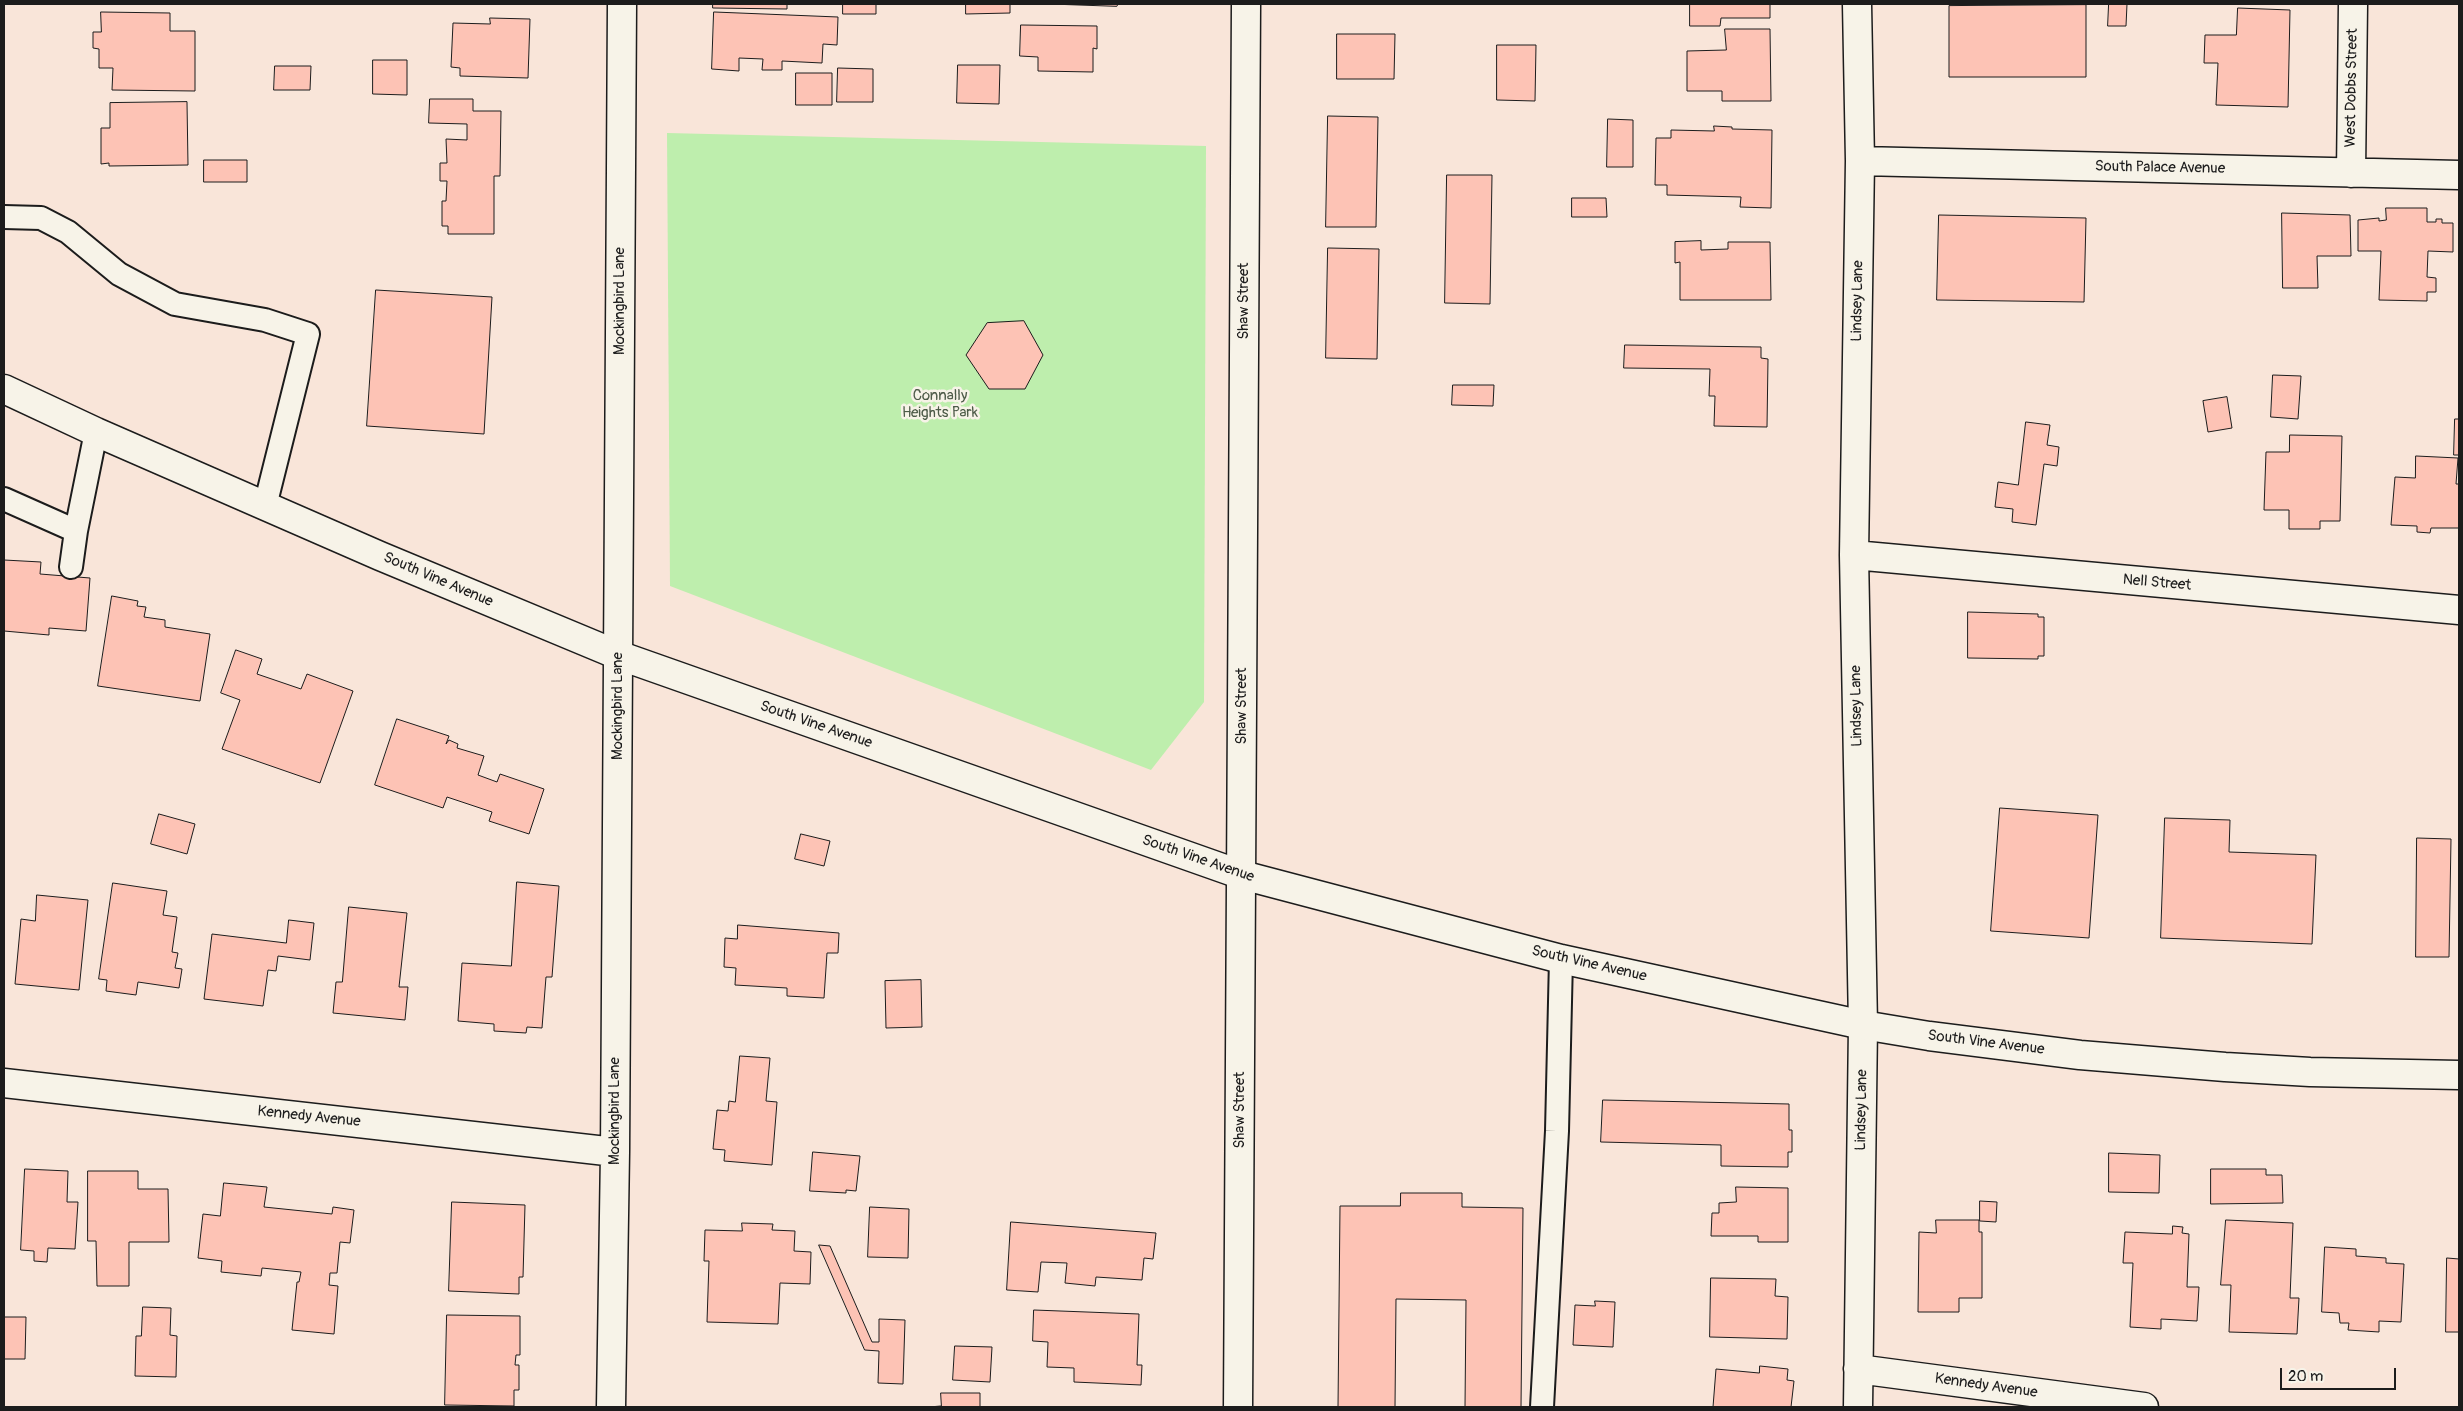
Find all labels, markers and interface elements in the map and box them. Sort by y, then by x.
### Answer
street label: West Dobbs Street [2342,28,2362,148]
street label: South Palace Avenue [2095,158,2225,178]
street label: Mockingbird Lane [611,247,629,355]
street label: Lindsey Lane [1848,260,1868,342]
street label: Shaw Street [1235,263,1253,339]
park label: Connally Heights Park [902,387,978,422]
street label: South Vine Avenue [380,549,496,611]
street label: Nell Street [2122,571,2192,595]
street label: Mockingbird Lane [609,652,627,760]
street label: Lindsey Lane [1847,665,1867,747]
street label: Shaw Street [1233,668,1251,744]
street label: South Vine Avenue [758,697,874,753]
street label: South Vine Avenue [1140,831,1256,887]
street label: South Vine Avenue [1530,942,1648,986]
street label: South Vine Avenue [1927,1027,2045,1059]
street label: Mockingbird Lane [606,1057,624,1165]
street label: Lindsey Lane [1852,1069,1872,1151]
street label: Shaw Street [1231,1072,1249,1148]
street label: Kennedy Avenue [257,1103,361,1131]
scale bar [2283,1358,2399,1390]
text: 20 m [2288,1367,2323,1386]
street label: Kennedy Avenue [1933,1370,2039,1402]

